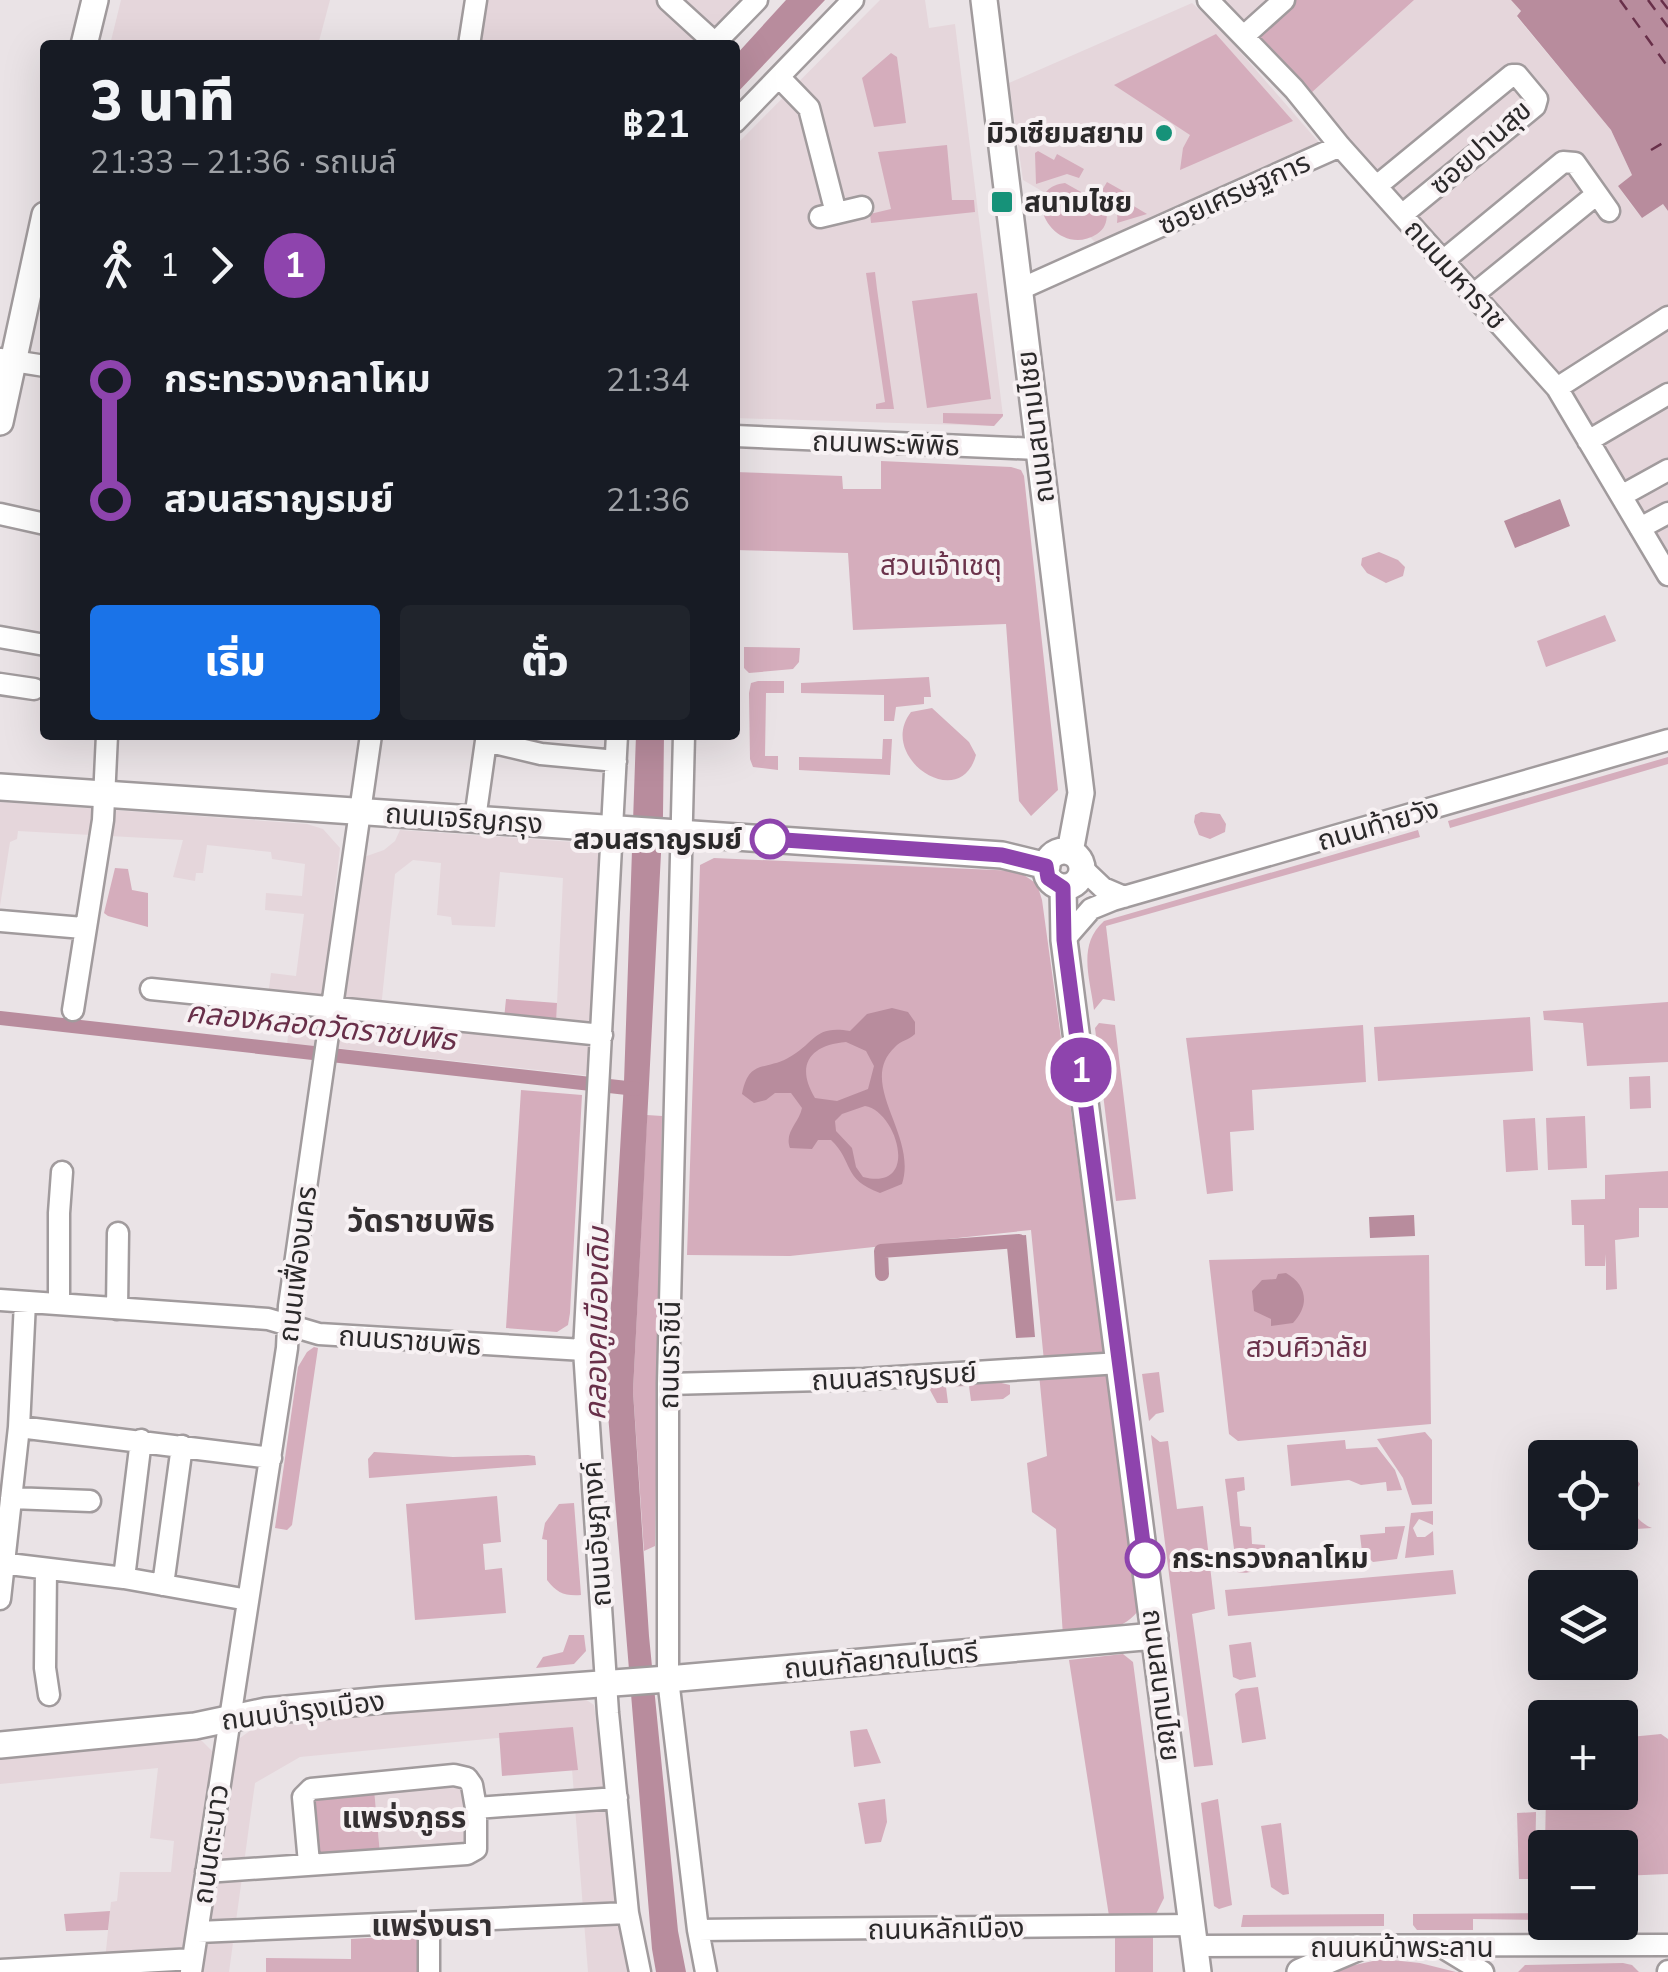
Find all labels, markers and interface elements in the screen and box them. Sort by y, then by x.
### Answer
text: 3 นาที [90,64,235,139]
street label: ซอยปานสุข [1421,92,1540,204]
text: ฿21 [622,99,690,150]
place label: มิวเซียมสยาม [986,115,1144,153]
marker: มิวเซียมสยาม [1153,122,1175,144]
text: 21:33 – 21:36 · รถเมล์ [90,141,397,184]
street label: ซอยเศรษฐการ [1152,143,1316,244]
place label: สนามไชย [1024,184,1132,222]
marker: สนามไชย [989,189,1015,215]
street label: ถนนมหาราช [1395,211,1515,338]
icon: walk [90,238,145,293]
icon: forward [194,238,249,293]
text: 1 [284,242,305,289]
text: 1 [160,244,179,287]
street label: ถนนสนามไชย [1008,349,1064,505]
text: กระทรวงกลาโหม [164,354,431,405]
text: 21:34 [606,359,690,402]
street label: ถนนพระพิพิธ [811,422,961,466]
text: สวนสราญรมย์ [164,474,394,525]
text: 21:36 [606,479,690,522]
park label: สวนเจ้าเชตุ [880,547,1002,585]
button: เริ่ม [90,605,380,720]
button: ตั๋ว [400,605,690,720]
street label: ถนนท้ายวัง [1313,789,1444,860]
street label: ถนนเจริญกรุง [384,795,544,843]
marker: สวนสราญรมย์ [751,820,789,858]
place label: สวนสราญรมย์ [573,821,742,859]
water label: คลองหลอดวัดราชบพิธ [184,992,460,1061]
line badge: 1 [1048,1038,1114,1102]
text: 1 [1070,1047,1092,1094]
street label: ถนนเฟื่องนคร [269,1184,326,1344]
district label: วัดราชบพิธ [347,1200,495,1243]
water label: คลองคูเมืองเดิม [575,1224,620,1421]
street label: ถนนราชินี [650,1300,690,1410]
street label: ถนนราชบพิธ [337,1317,483,1365]
park label: สวนศิวาลัย [1246,1329,1368,1367]
street label: ถนนสราญรมย์ [811,1354,978,1400]
map controls [1528,1440,1638,1940]
button: locate [1528,1440,1638,1550]
street label: ถนนอัษฎางค์ [573,1460,621,1608]
marker: กระทรวงกลาโหม [1126,1539,1164,1577]
place label: กระทรวงกลาโหม [1172,1540,1369,1578]
button: layers [1528,1570,1638,1680]
street label: ถนนสนามไชย [1133,1607,1189,1763]
street label: ถนนกัลยาณไมตรี [782,1634,980,1688]
street label: ถนนบำรุงเมือง [219,1682,387,1740]
button: + [1528,1700,1638,1810]
street label: ถนนตะนาว [184,1782,238,1907]
district label: แพร่งภูธร [342,1798,466,1839]
button: − [1528,1830,1638,1940]
district label: แพร่งนรา [371,1906,493,1947]
street label: ถนนหลักเมือง [867,1909,1025,1949]
street label: ถนนหน้าพระลาน [1310,1929,1494,1967]

